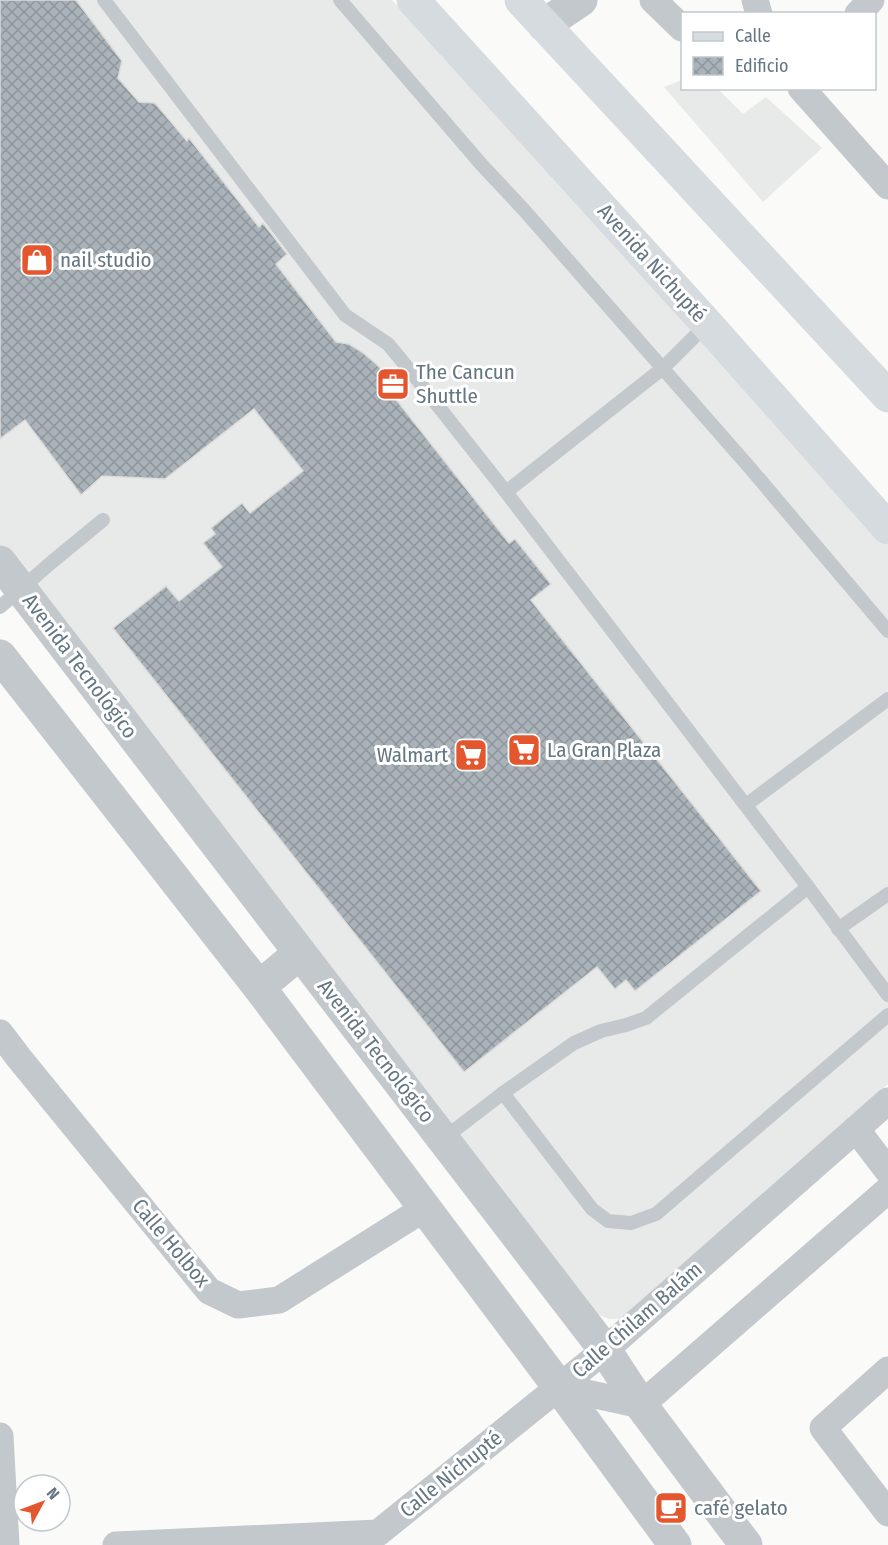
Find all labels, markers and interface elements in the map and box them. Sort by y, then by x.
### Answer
legend [681,12,876,90]
text: Calle [735,25,771,47]
text: Edificio [735,55,788,77]
street label: Avenida Nichupté [592,198,712,328]
shop icon: nail studio [19,242,55,278]
place label: nail studio [60,247,152,273]
place label: The Cancun Shuttle [416,359,515,409]
office icon: The Cancun Shuttle [375,366,411,402]
street label: Avenida Tecnológico [17,588,143,744]
supermarket icon: La Gran Plaza [506,732,542,768]
supermarket icon: Walmart [453,737,489,773]
place label: La Gran Plaza [547,737,661,763]
place label: Walmart [377,742,448,768]
street label: Avenida Tecnológico [312,974,440,1128]
street label: Calle Holbox [127,1194,216,1293]
street label: Calle Chilam Balám [567,1256,707,1384]
street label: Calle Nichupté [395,1425,507,1523]
north arrow [12,1473,72,1533]
text: N [43,1484,63,1503]
cafe icon: café gelato [653,1490,689,1526]
place label: café gelato [694,1495,788,1521]

